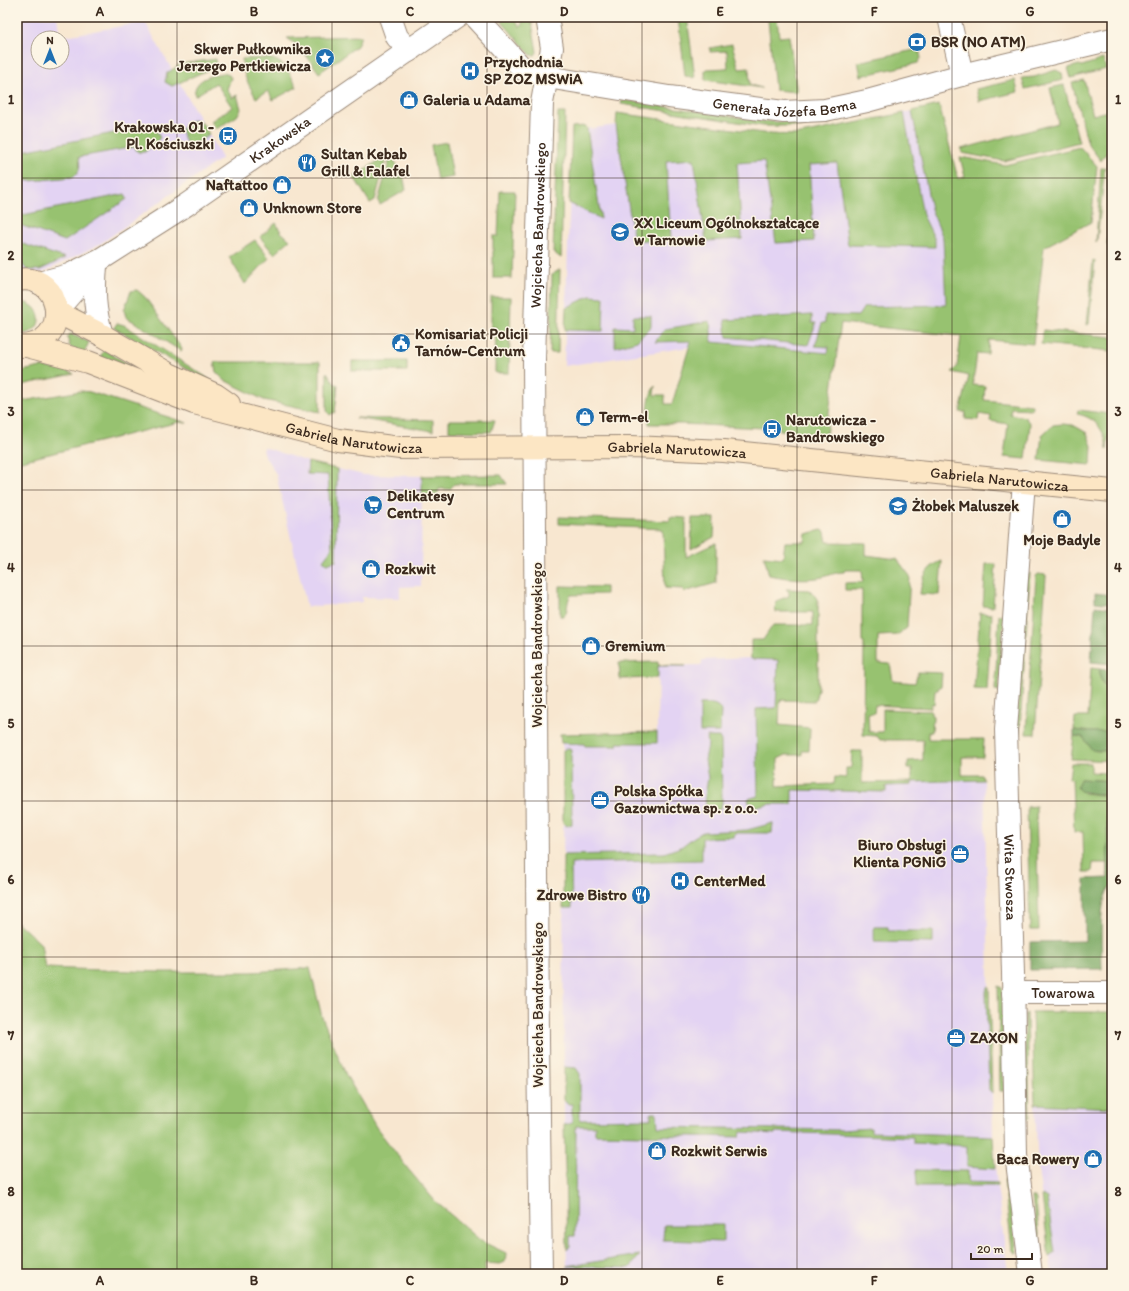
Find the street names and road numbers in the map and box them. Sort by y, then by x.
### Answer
street label: Generała Józefa Bema [711,94,858,121]
street label: Krakowska [246,112,314,167]
street label: Wojciecha Bandrowskiego [527,142,550,308]
street label: Gabriela Narutowicza [284,418,423,457]
street label: Gabriela Narutowicza [608,438,748,462]
street label: Gabriela Narutowicza [929,463,1070,496]
street label: Wojciecha Bandrowskiego [528,562,546,728]
street label: Wita Stwosza [1000,834,1020,921]
street label: Wojciecha Bandrowskiego [529,922,547,1088]
street label: Towarowa [1031,984,1095,1002]

